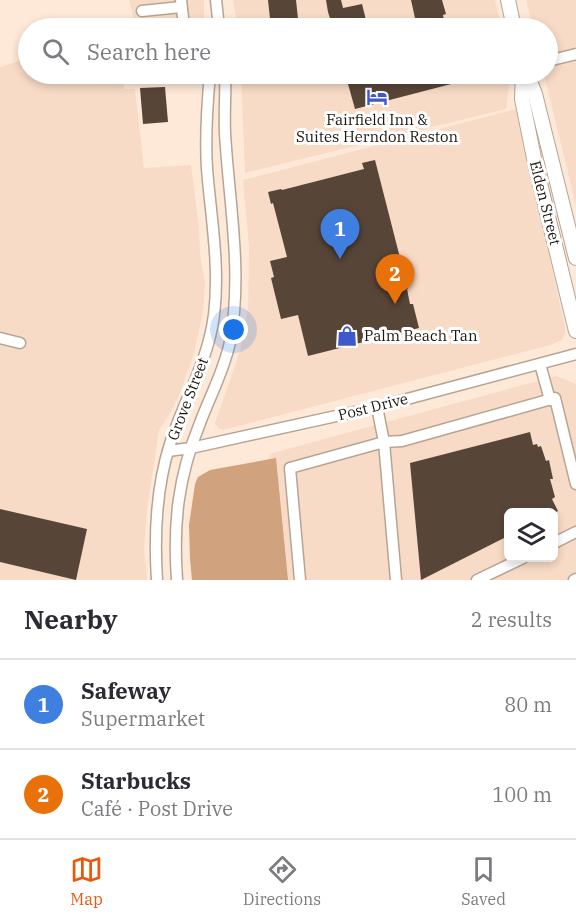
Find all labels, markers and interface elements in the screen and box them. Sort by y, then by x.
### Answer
search box [18,18,558,84]
icon: search [39,35,72,68]
text: Search here [87,37,211,66]
hotel icon: Fairfield Inn & Suites Herndon Reston [365,85,389,109]
place label: Fairfield Inn & Suites Herndon Reston [296,110,458,146]
street label: Elden Street [526,159,565,247]
pin: 1 [320,210,360,259]
pin: 2 [376,254,414,304]
your location [219,315,248,344]
shop icon: Palm Beach Tan [335,324,359,348]
place label: Palm Beach Tan [364,326,478,345]
street label: Grove Street [163,355,212,443]
street label: Post Drive [336,389,410,424]
map controls [504,508,558,562]
button: layers [504,508,558,562]
text: Nearby [24,602,118,636]
text: 2 results [471,606,552,633]
text: Safeway [81,676,171,705]
text: 1 [38,691,50,718]
text: 80 m [504,691,552,718]
text: Supermarket [81,705,205,732]
text: Starbucks [81,766,191,795]
text: 2 [38,781,50,808]
text: 100 m [492,781,552,808]
text: Café · Post Drive [81,795,233,822]
tab: Map [70,853,103,909]
tab: Directions [243,853,321,909]
tab: Saved [461,853,506,909]

